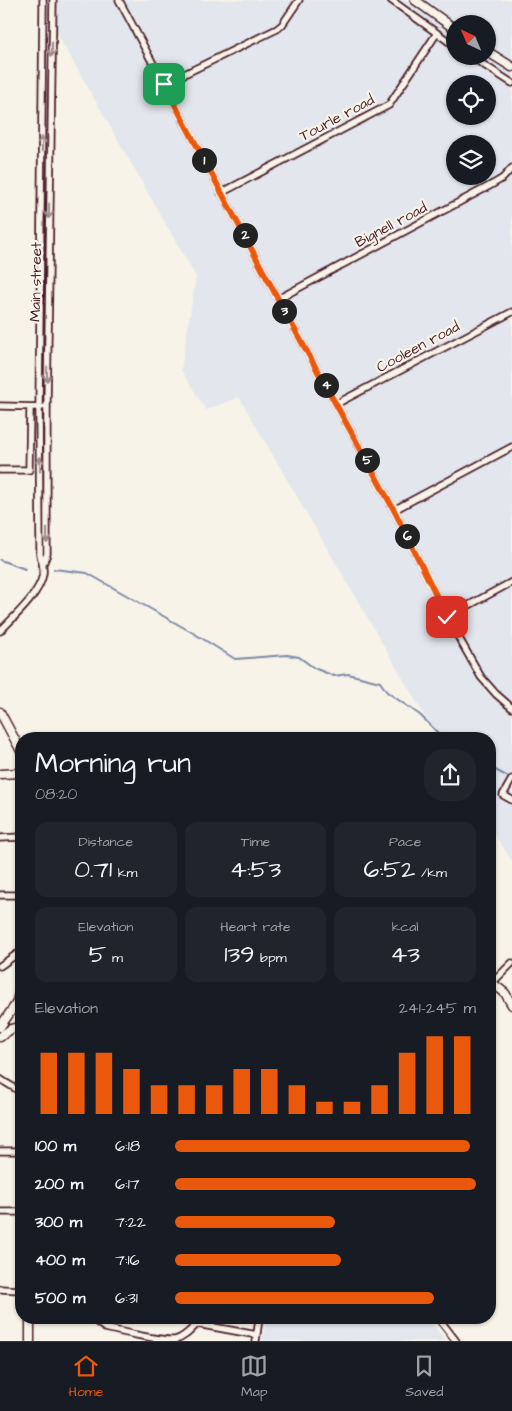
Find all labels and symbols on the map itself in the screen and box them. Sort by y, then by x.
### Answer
north arrow [446,15,496,65]
one-way arrow [47,40,57,56]
pin [143,63,185,105]
street label: Tourle road [296,89,378,147]
one-way arrow [37,136,47,152]
pin: 1 [192,148,216,172]
street label: Bignell road [351,197,432,254]
one-way arrow [44,202,54,219]
pin: 2 [232,222,258,248]
street label: Main street [25,242,47,322]
pin: 3 [272,298,296,324]
street label: Cooleen road [373,316,464,378]
one-way arrow [42,365,52,381]
pin: 4 [314,372,338,398]
pin: 5 [354,448,380,472]
one-way arrow [35,456,45,472]
pin: 6 [394,524,420,548]
one-way arrow [42,528,52,544]
pin [426,596,468,638]

